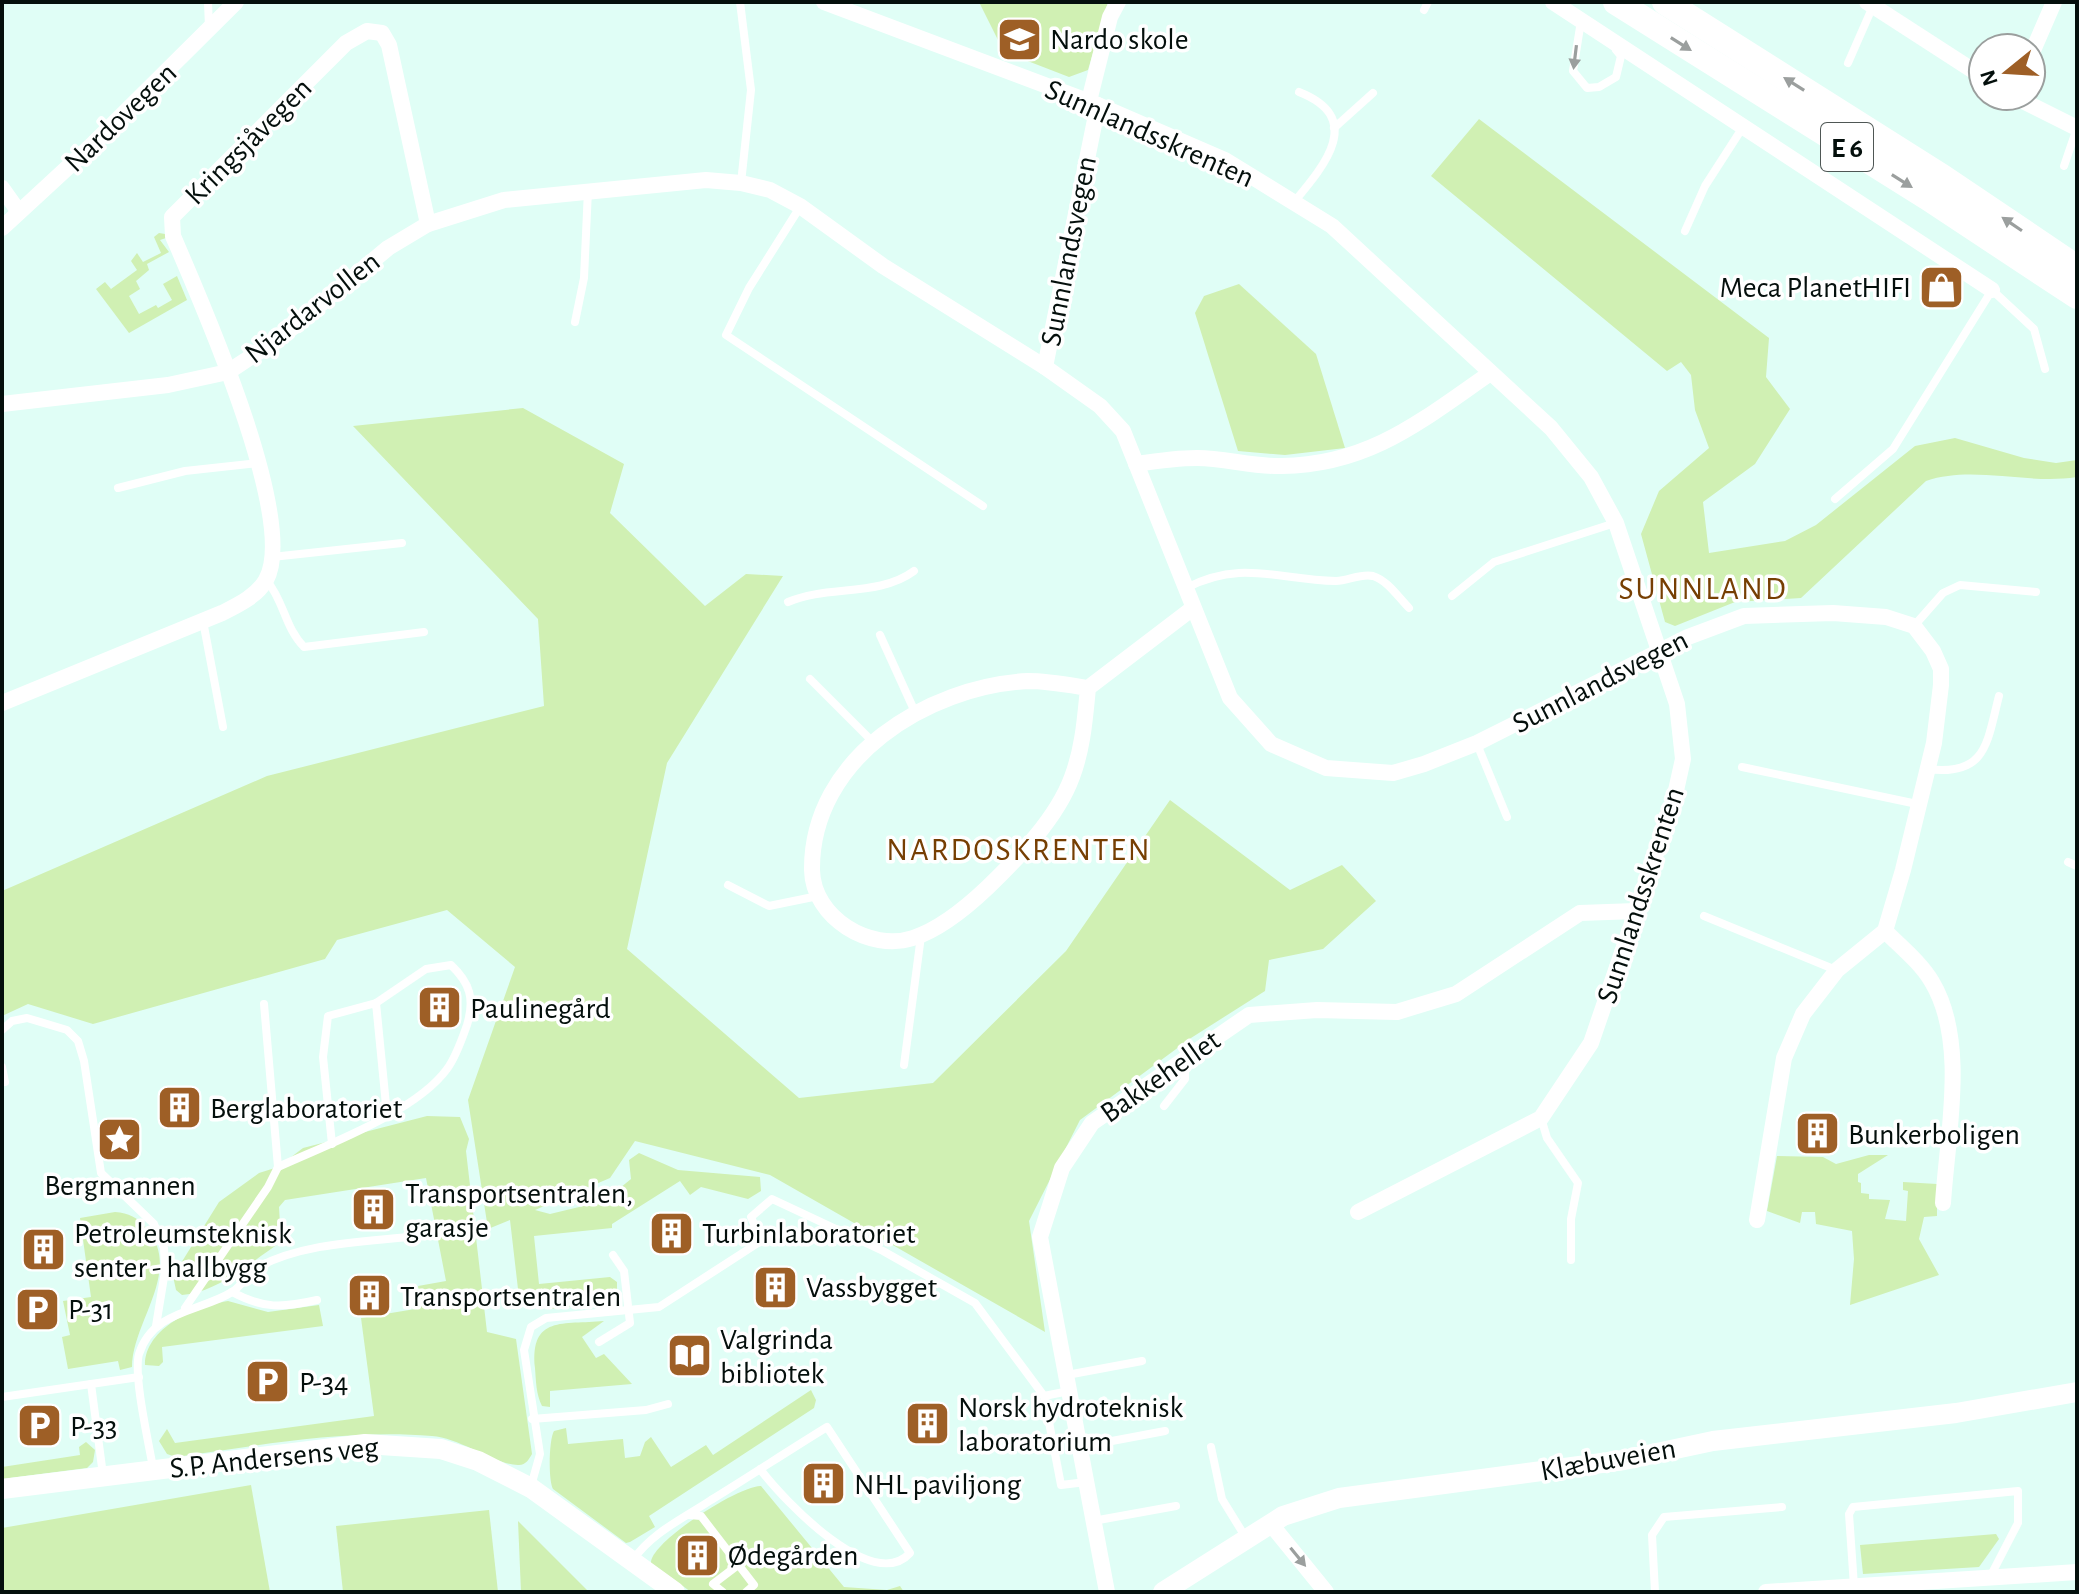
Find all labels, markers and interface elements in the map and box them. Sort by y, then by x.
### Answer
school or university icon: Nardo skole [995,15,1043,63]
place label: Nardo skole [1050,25,1189,55]
north arrow [1967,32,2047,112]
one-way arrow [1671,37,1692,52]
one-way arrow [1568,45,1581,70]
street label: Nardovegen [59,57,182,178]
text: N [1976,67,2002,89]
street label: Kringsjåvegen [180,73,318,211]
street label: Sunnlandsskrenten [1041,74,1259,193]
one-way arrow [1783,77,1805,91]
road number: E 6 [1821,123,1873,171]
street label: Sunnlandsvegen [1036,154,1102,349]
one-way arrow [1891,174,1913,188]
one-way arrow [2002,217,2023,232]
street label: Njardarvollen [240,246,386,369]
shop icon: Meca PlanetHIFI [1918,263,1966,311]
place label: Meca PlanetHIFI [1720,273,1911,303]
district label: SUNNLAND [1618,573,1788,605]
street label: Sunnlandsvegen [1508,625,1693,739]
street label: Sunnlandsskrenten [1592,784,1690,1007]
district label: NARDOSKRENTEN [886,834,1152,866]
building icon: Paulinegård [415,984,463,1032]
place label: Paulinegård [470,994,611,1024]
street label: Bakkehellet [1095,1025,1226,1129]
building icon: Berglaboratoriet [155,1084,203,1132]
place label: Berglaboratoriet [210,1094,403,1124]
building icon: Bunkerboligen [1793,1110,1841,1158]
place icon: Bergmannen [96,1115,144,1163]
place label: Bunkerboligen [1848,1120,2020,1150]
place label: Bergmannen [44,1171,196,1201]
place label: Transportsentralen, garasje [405,1179,633,1243]
building icon: Transportsentralen, garasje [350,1186,398,1234]
building icon: Turbinlaboratoriet [647,1209,695,1257]
place label: Petroleumsteknisk senter - hallbygg [74,1219,292,1283]
place label: Turbinlaboratoriet [702,1219,916,1249]
building icon: Petroleumsteknisk senter - hallbygg [19,1226,67,1274]
building icon: Vassbygget [751,1263,799,1311]
building icon: Transportsentralen [345,1272,393,1320]
place label: Vassbygget [806,1273,938,1303]
place label: Transportsentralen [400,1282,621,1312]
parking icon: P-31 [13,1285,61,1333]
place label: P-31 [68,1295,113,1325]
place label: Valgrinda bibliotek [720,1325,833,1389]
library icon: Valgrinda bibliotek [665,1332,713,1380]
parking icon: P-34 [244,1358,292,1406]
place label: P-34 [299,1368,349,1398]
place label: Norsk hydroteknisk laboratorium [958,1393,1184,1457]
building icon: Norsk hydroteknisk laboratorium [903,1400,951,1448]
parking icon: P-33 [15,1402,63,1450]
place label: P-33 [70,1412,117,1442]
street label: S.P. Andersens veg [168,1432,380,1484]
street label: Klæbuveien [1538,1433,1678,1487]
building icon: NHL paviljong [799,1460,847,1508]
place label: NHL paviljong [854,1470,1021,1500]
building icon: Ødegården [673,1531,721,1579]
place label: Ødegården [728,1541,858,1571]
one-way arrow [1290,1547,1306,1567]

